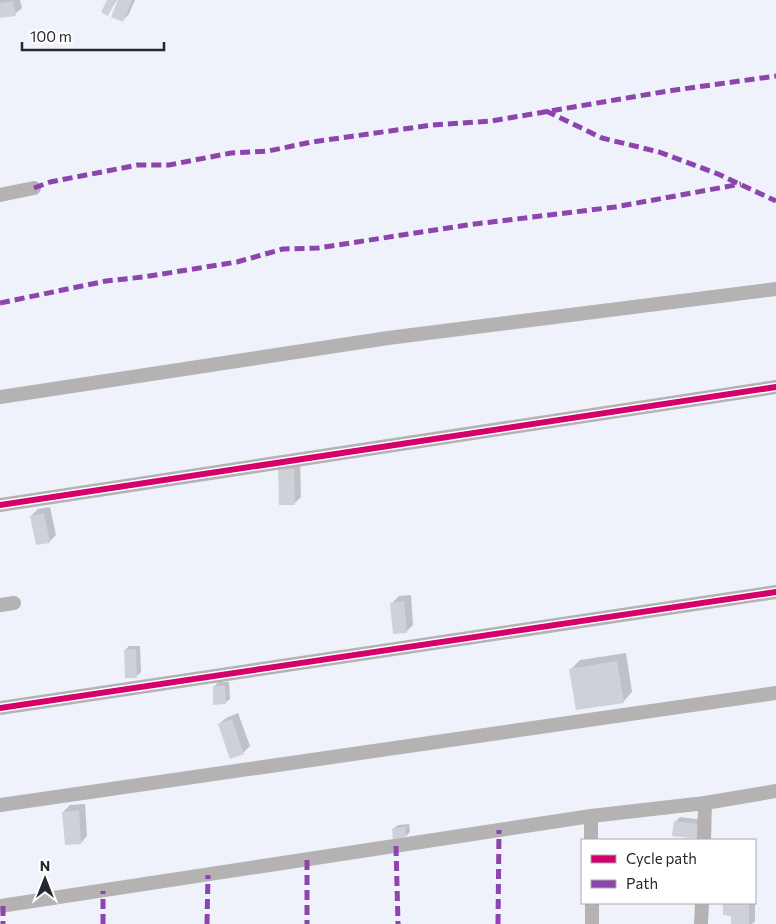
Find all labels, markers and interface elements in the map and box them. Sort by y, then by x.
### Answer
scale bar [22,20,165,52]
text: 100 m [30,27,72,45]
legend [581,839,756,904]
text: Cycle path [626,849,697,867]
north arrow [20,854,70,904]
text: N [40,857,50,874]
text: Path [626,874,658,892]

